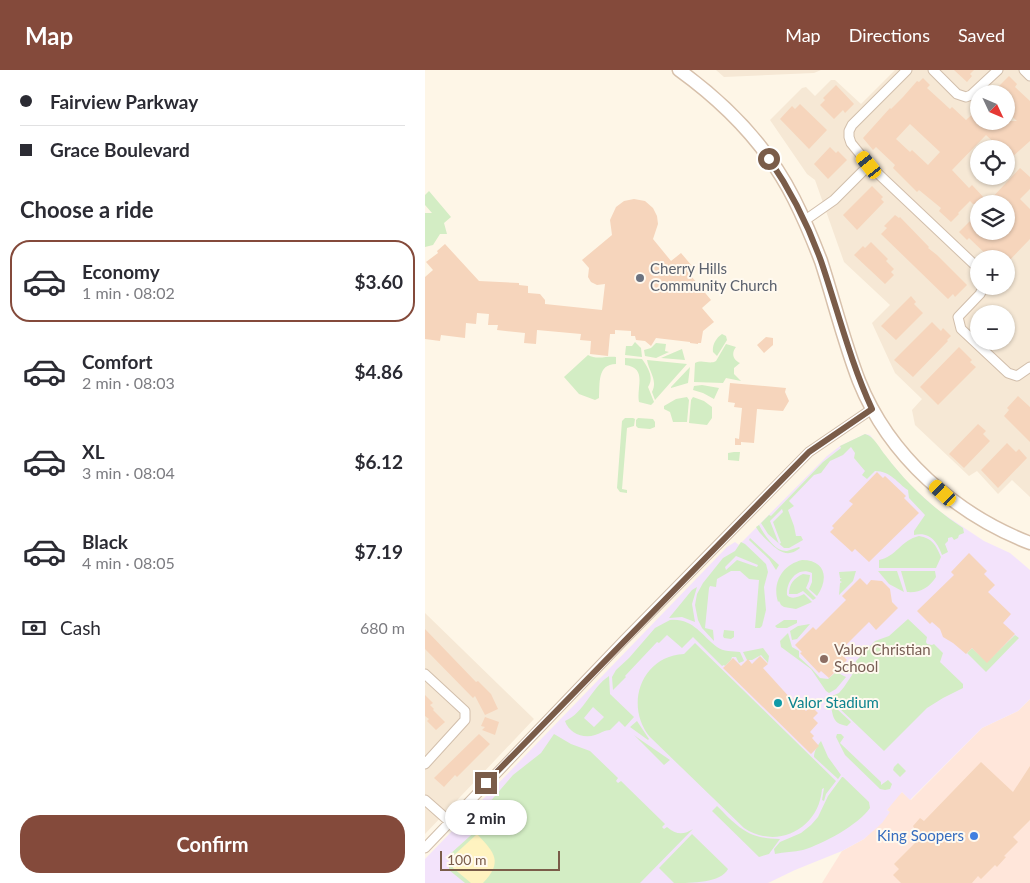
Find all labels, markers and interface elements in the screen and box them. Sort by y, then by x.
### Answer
text: Map [25,21,73,50]
text: Map [785,24,821,46]
text: Directions [849,24,930,46]
text: Saved [958,24,1005,46]
north arrow [970,85,1015,130]
map controls [970,85,1015,350]
text: Fairview Parkway [50,90,198,113]
text: Grace Boulevard [50,138,190,161]
button: locate [970,140,1015,185]
route start [758,148,780,170]
car [853,149,884,181]
button: layers [970,195,1015,240]
text: Choose a ride [20,196,154,223]
button: + [970,250,1015,295]
icon: car [22,259,67,304]
place label: Cherry Hills Community Church [650,259,777,294]
text: Economy [82,260,160,283]
text: $3.60 [354,270,403,293]
marker: Cherry Hills Community Church [634,272,646,284]
text: 1 min · 08:02 [82,283,175,302]
button: − [970,305,1015,350]
icon: car [22,349,67,394]
text: Comfort [82,350,153,373]
text: $4.86 [354,360,403,383]
text: 2 min · 08:03 [82,373,175,392]
icon: car [22,439,67,484]
text: XL [82,440,105,463]
text: $6.12 [354,450,403,473]
text: 3 min · 08:04 [82,463,175,482]
car [926,477,959,509]
icon: car [22,529,67,574]
text: Black [82,530,128,553]
text: $7.19 [354,540,403,563]
text: 4 min · 08:05 [82,553,175,572]
icon: cash [20,614,48,642]
text: Cash [60,616,101,639]
text: 680 m [360,618,405,637]
place label: Valor Christian School [834,640,931,675]
marker: Valor Christian School [818,653,830,665]
place label: Valor Stadium [788,693,879,711]
marker: Valor Stadium [772,697,784,709]
route end [475,772,497,794]
callout: 2 min [445,800,527,836]
text: 2 min [466,808,506,827]
button: Confirm [20,815,405,873]
place label: King Soopers [877,826,964,844]
marker: King Soopers [968,830,980,842]
scale bar [440,848,560,871]
text: 100 m [447,851,486,868]

